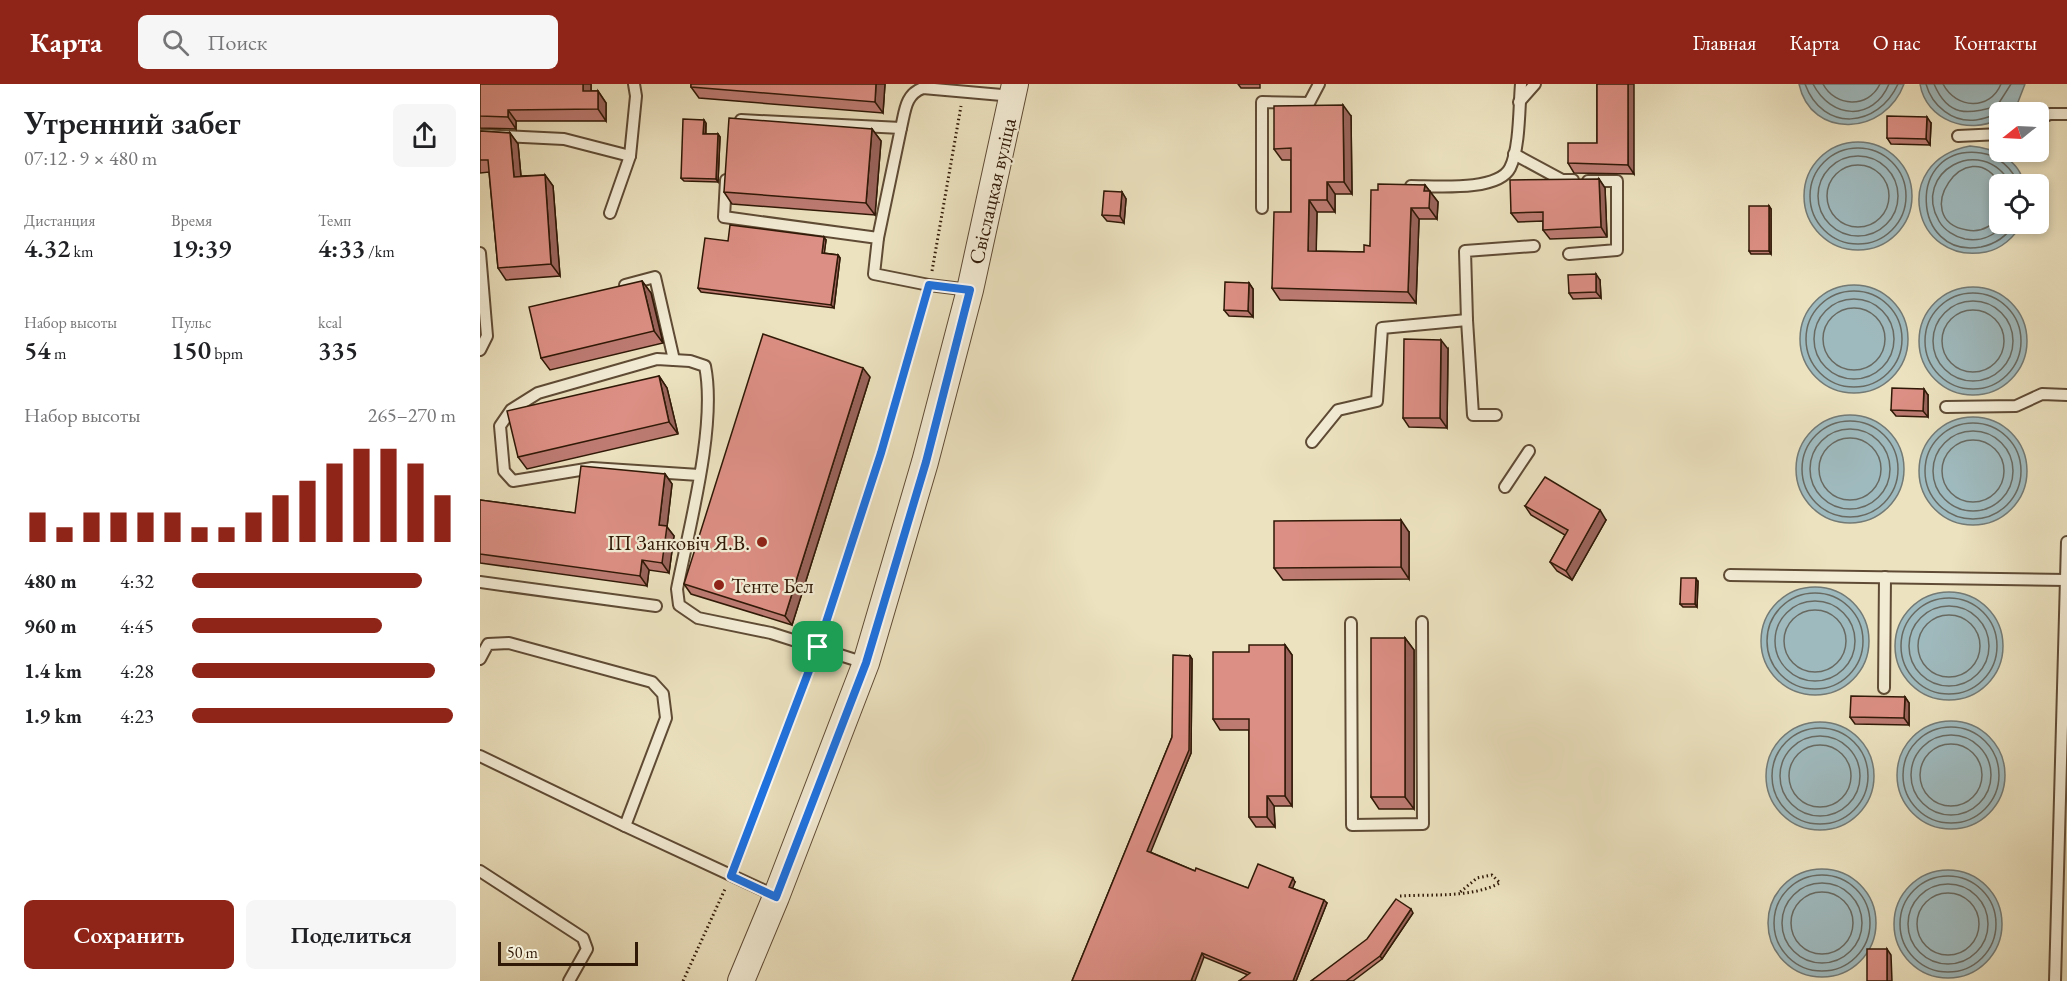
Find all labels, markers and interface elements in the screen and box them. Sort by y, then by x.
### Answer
search box [138,15,558,69]
text: Карта [30,24,102,60]
icon: search [159,26,192,59]
text: Поиск [207,28,267,57]
text: Главная [1692,29,1756,56]
text: Карта [1789,29,1840,56]
text: О нас [1873,29,1921,56]
text: Контакты [1954,29,2037,56]
text: Утренний забег [24,101,241,144]
north arrow [1989,102,2049,162]
map controls [1989,102,2049,234]
button: share [393,104,456,167]
street label: Свіслацкая вуліца [962,114,1022,267]
text: 07:12 · 9 × 480 m [24,145,157,171]
button: locate [1989,174,2049,234]
text: Дистанция [24,210,95,231]
text: Время [171,210,212,231]
text: Темп [318,210,351,231]
text: 4.32 [24,231,70,265]
text: 19:39 [171,231,231,265]
text: 4:33 [318,231,365,265]
text: km [70,241,93,262]
text: /km [365,241,395,262]
text: Набор высоты [24,312,117,333]
text: Пульс [171,312,212,333]
text: kcal [318,312,342,333]
text: 54 [24,333,51,367]
text: 150 [171,333,211,367]
text: 335 [318,333,358,367]
text: m [51,343,66,364]
text: bpm [211,343,243,364]
text: Набор высоты [24,402,140,428]
text: 265–270 m [368,402,456,428]
place label: ІП Занковіч Я.В. [607,529,750,556]
marker: ІП Занковіч Я.В. [755,535,769,549]
text: 480 m [24,568,77,594]
text: 4:32 [120,568,154,594]
place label: Тенте Бел [731,572,814,599]
marker: Тенте Бел [712,578,726,592]
text: 960 m [24,613,77,639]
text: 4:45 [120,613,154,639]
pin [792,621,843,672]
icon: arrive [801,630,834,663]
text: 1.4 km [24,658,82,684]
text: 4:28 [120,658,154,684]
text: 1.9 km [24,703,82,729]
text: 4:23 [120,703,154,729]
button: Сохранить [24,900,234,969]
button: Поделиться [246,900,456,969]
scale bar [498,939,638,966]
text: 50 m [507,942,538,963]

